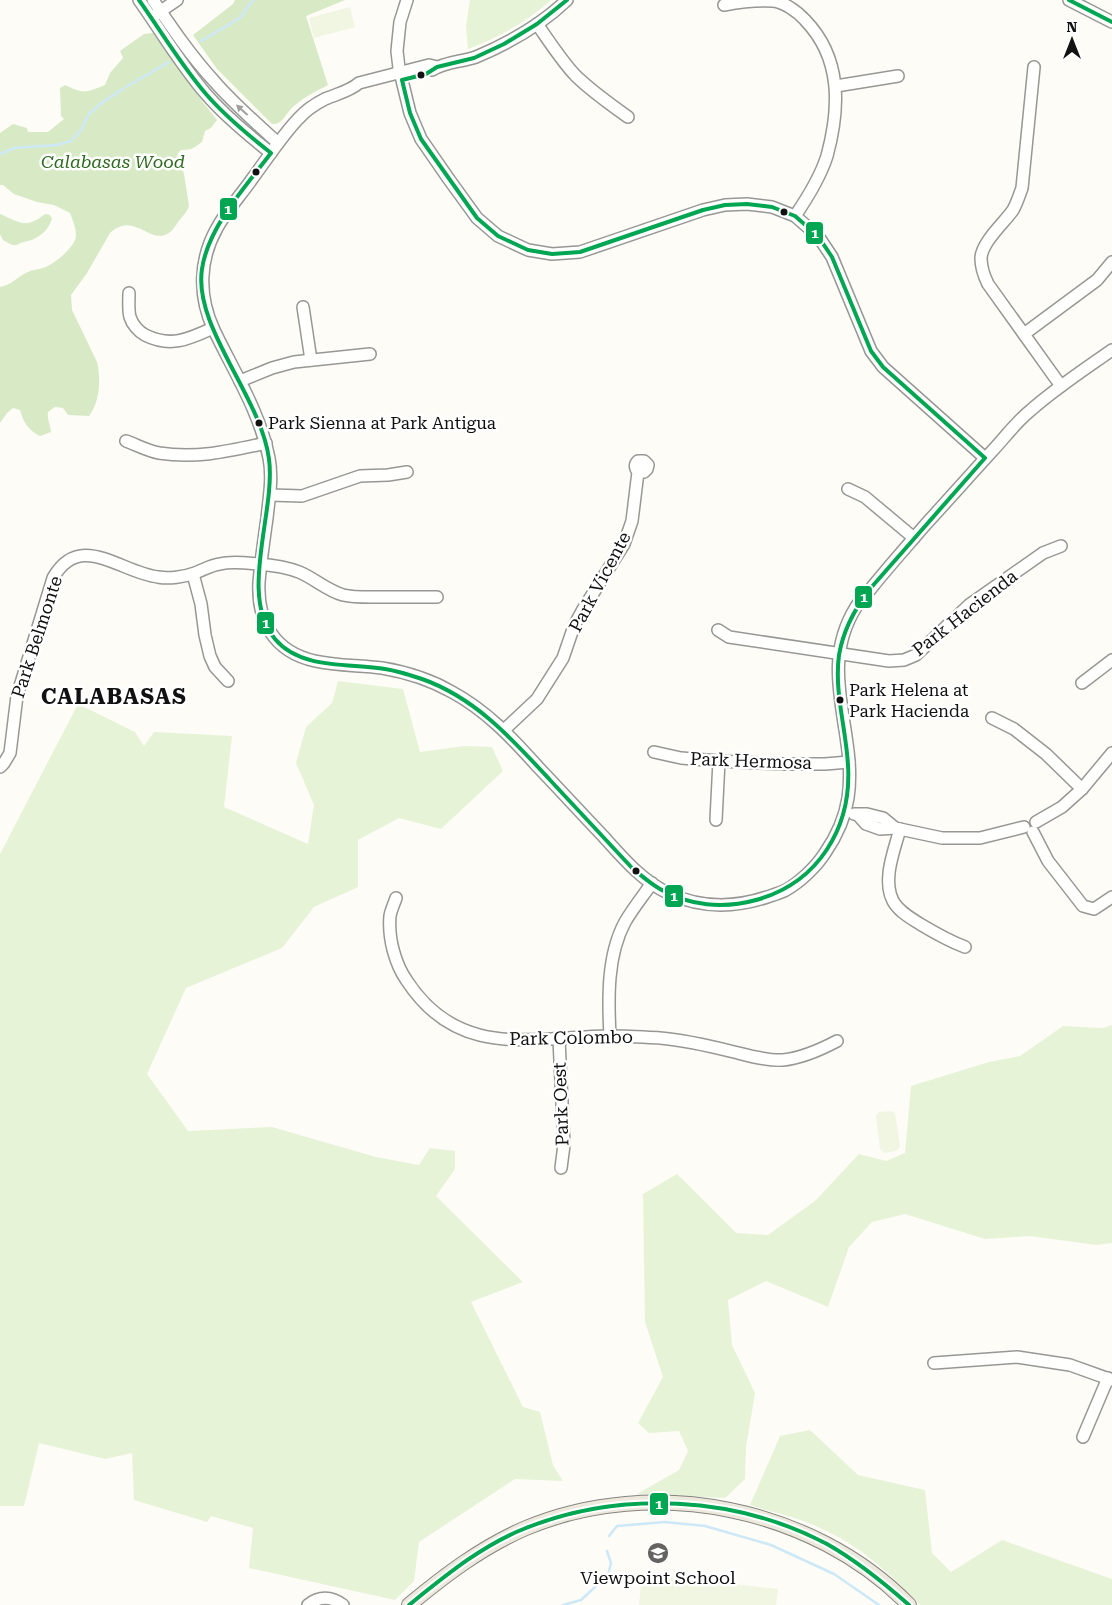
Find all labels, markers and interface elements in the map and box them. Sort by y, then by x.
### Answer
north arrow [1047,15,1097,65]
text: N [1067,19,1078,35]
unlabelled marker [416,70,426,80]
one-way arrow [237,104,249,116]
park label: Calabasas Wood [41,151,185,172]
unlabelled marker [251,167,261,177]
line badge: 1 [219,197,238,221]
text: 1 [224,201,232,217]
unlabelled marker [779,207,789,217]
line badge: 1 [805,221,824,245]
text: 1 [811,225,819,241]
place label: Park Sienna at Park Antigua [268,413,496,433]
marker: Park Sienna at Park Antigua [254,418,264,428]
street label: Park Vicente [564,528,635,635]
street label: Park Hacienda [908,565,1021,660]
street label: Park Belmonte [7,573,66,701]
line badge: 1 [854,585,873,609]
text: 1 [860,589,868,605]
line badge: 1 [256,611,275,635]
text: 1 [262,615,270,631]
place label: Park Helena at Park Hacienda [849,680,969,721]
district label: CALABASAS [41,684,187,709]
marker: Park Helena at Park Hacienda [835,695,845,705]
street label: Park Hermosa [690,748,813,773]
unlabelled marker [631,866,641,876]
line badge: 1 [664,884,684,908]
text: 1 [670,888,678,904]
street label: Park Colombo [509,1026,633,1049]
street label: Park Oest [549,1062,572,1146]
line badge: 1 [649,1492,669,1516]
text: 1 [655,1496,663,1512]
school or university icon: Viewpoint School [646,1541,670,1565]
place label: Viewpoint School [580,1567,736,1588]

